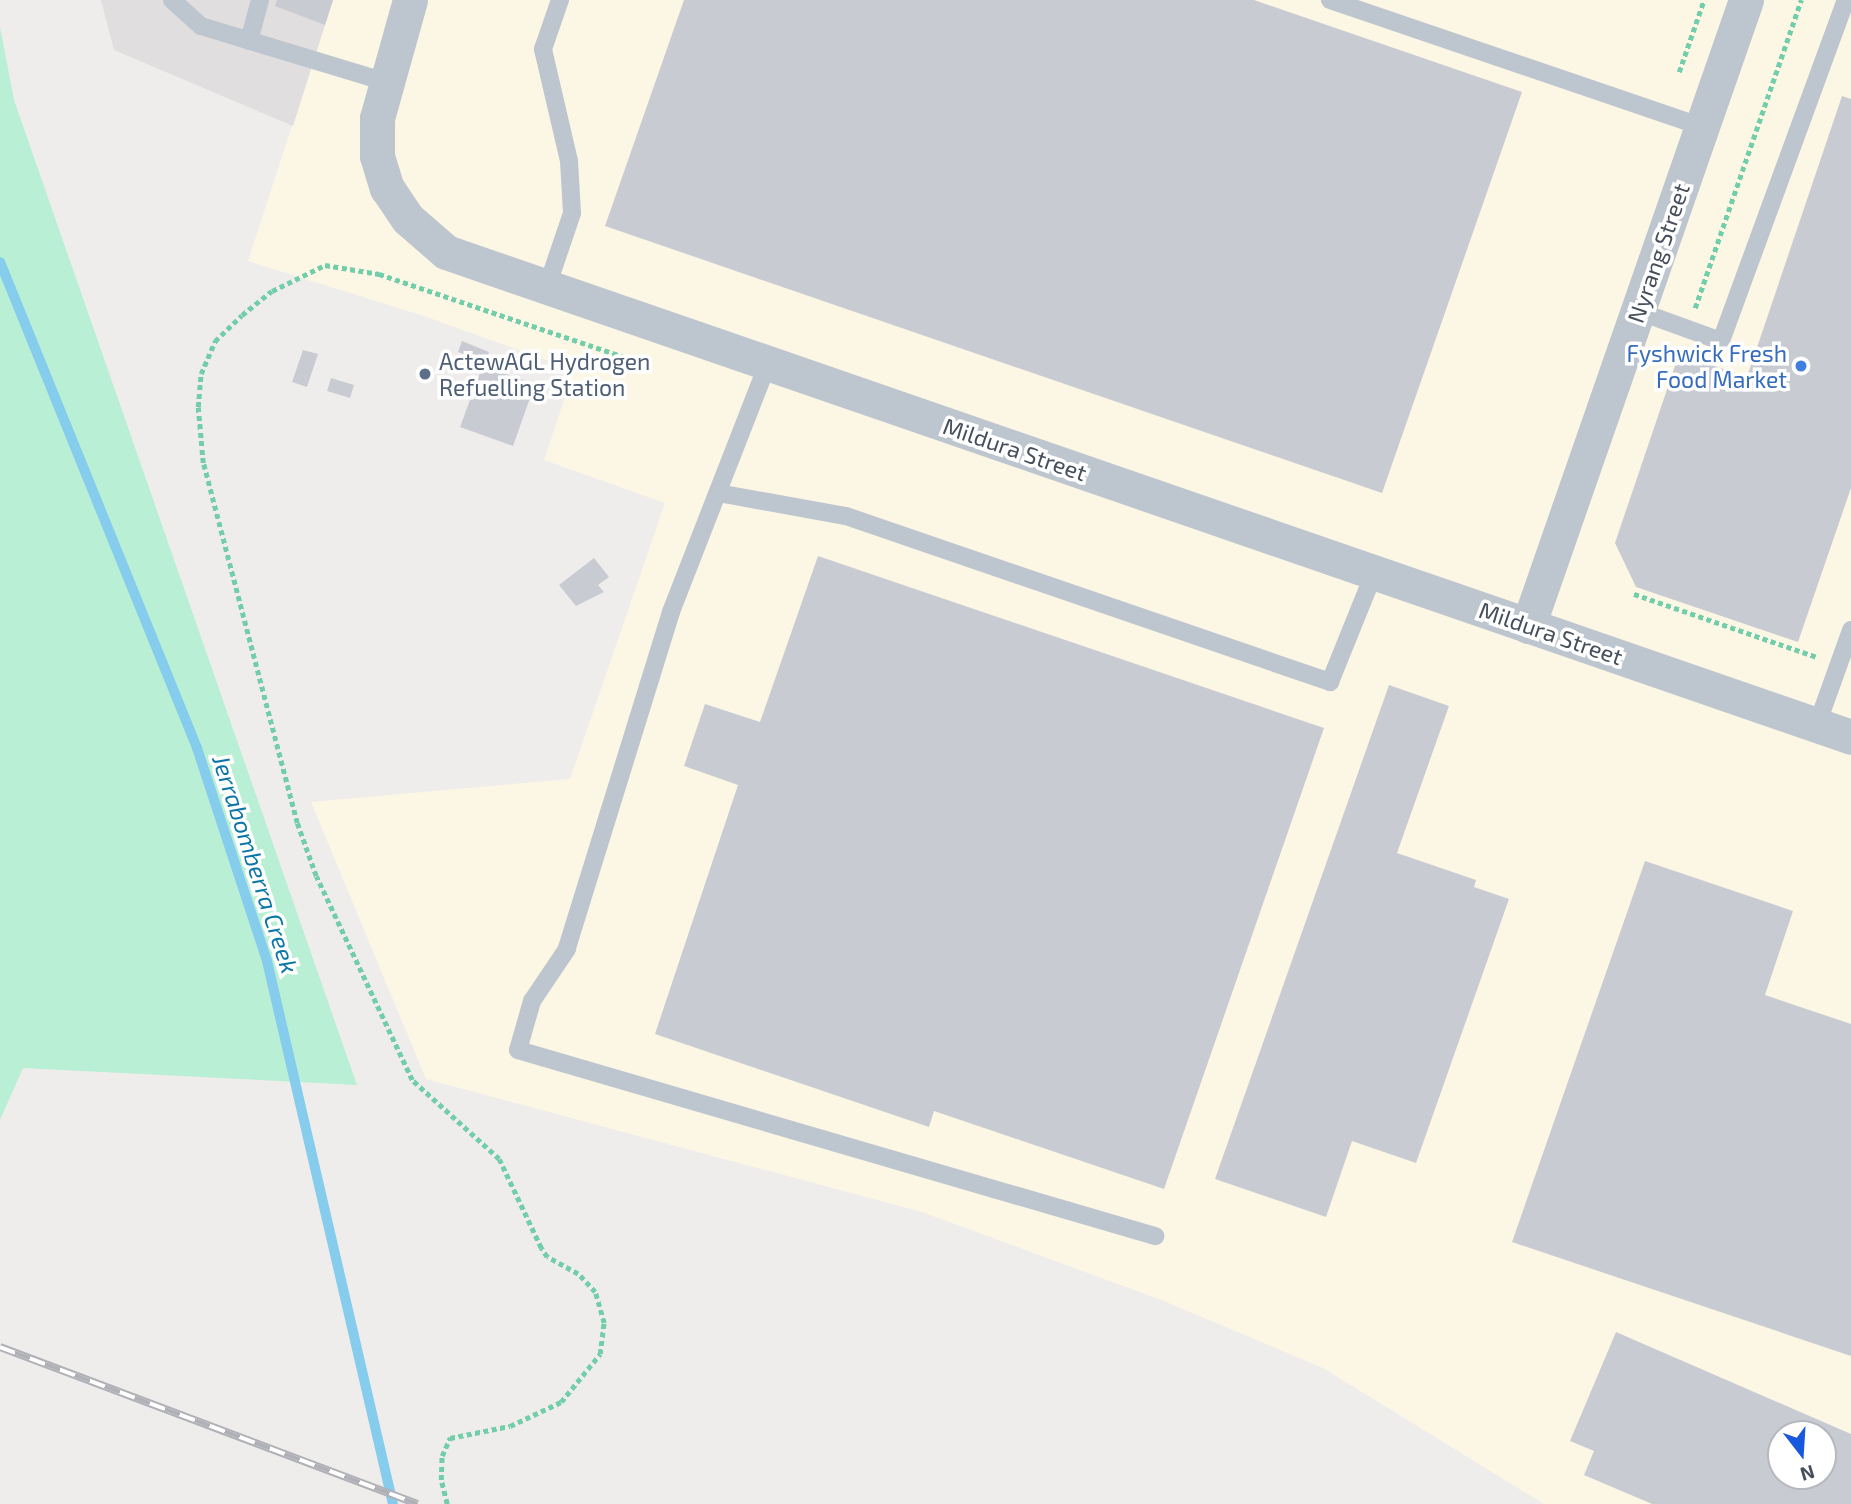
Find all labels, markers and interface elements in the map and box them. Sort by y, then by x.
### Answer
street label: Nyrang Street [1621,180,1695,326]
place label: Fyshwick Fresh Food Market [1626,339,1787,393]
place label: ActewAGL Hydrogen Refuelling Station [439,347,651,401]
marker: Fyshwick Fresh Food Market [1793,358,1809,374]
marker: ActewAGL Hydrogen Refuelling Station [417,366,433,382]
street label: Mildura Street [940,412,1090,486]
street label: Mildura Street [1476,596,1626,670]
water label: Jerrabomberra Creek [207,751,305,977]
north arrow [1767,1420,1837,1490]
text: N [1798,1461,1818,1487]

